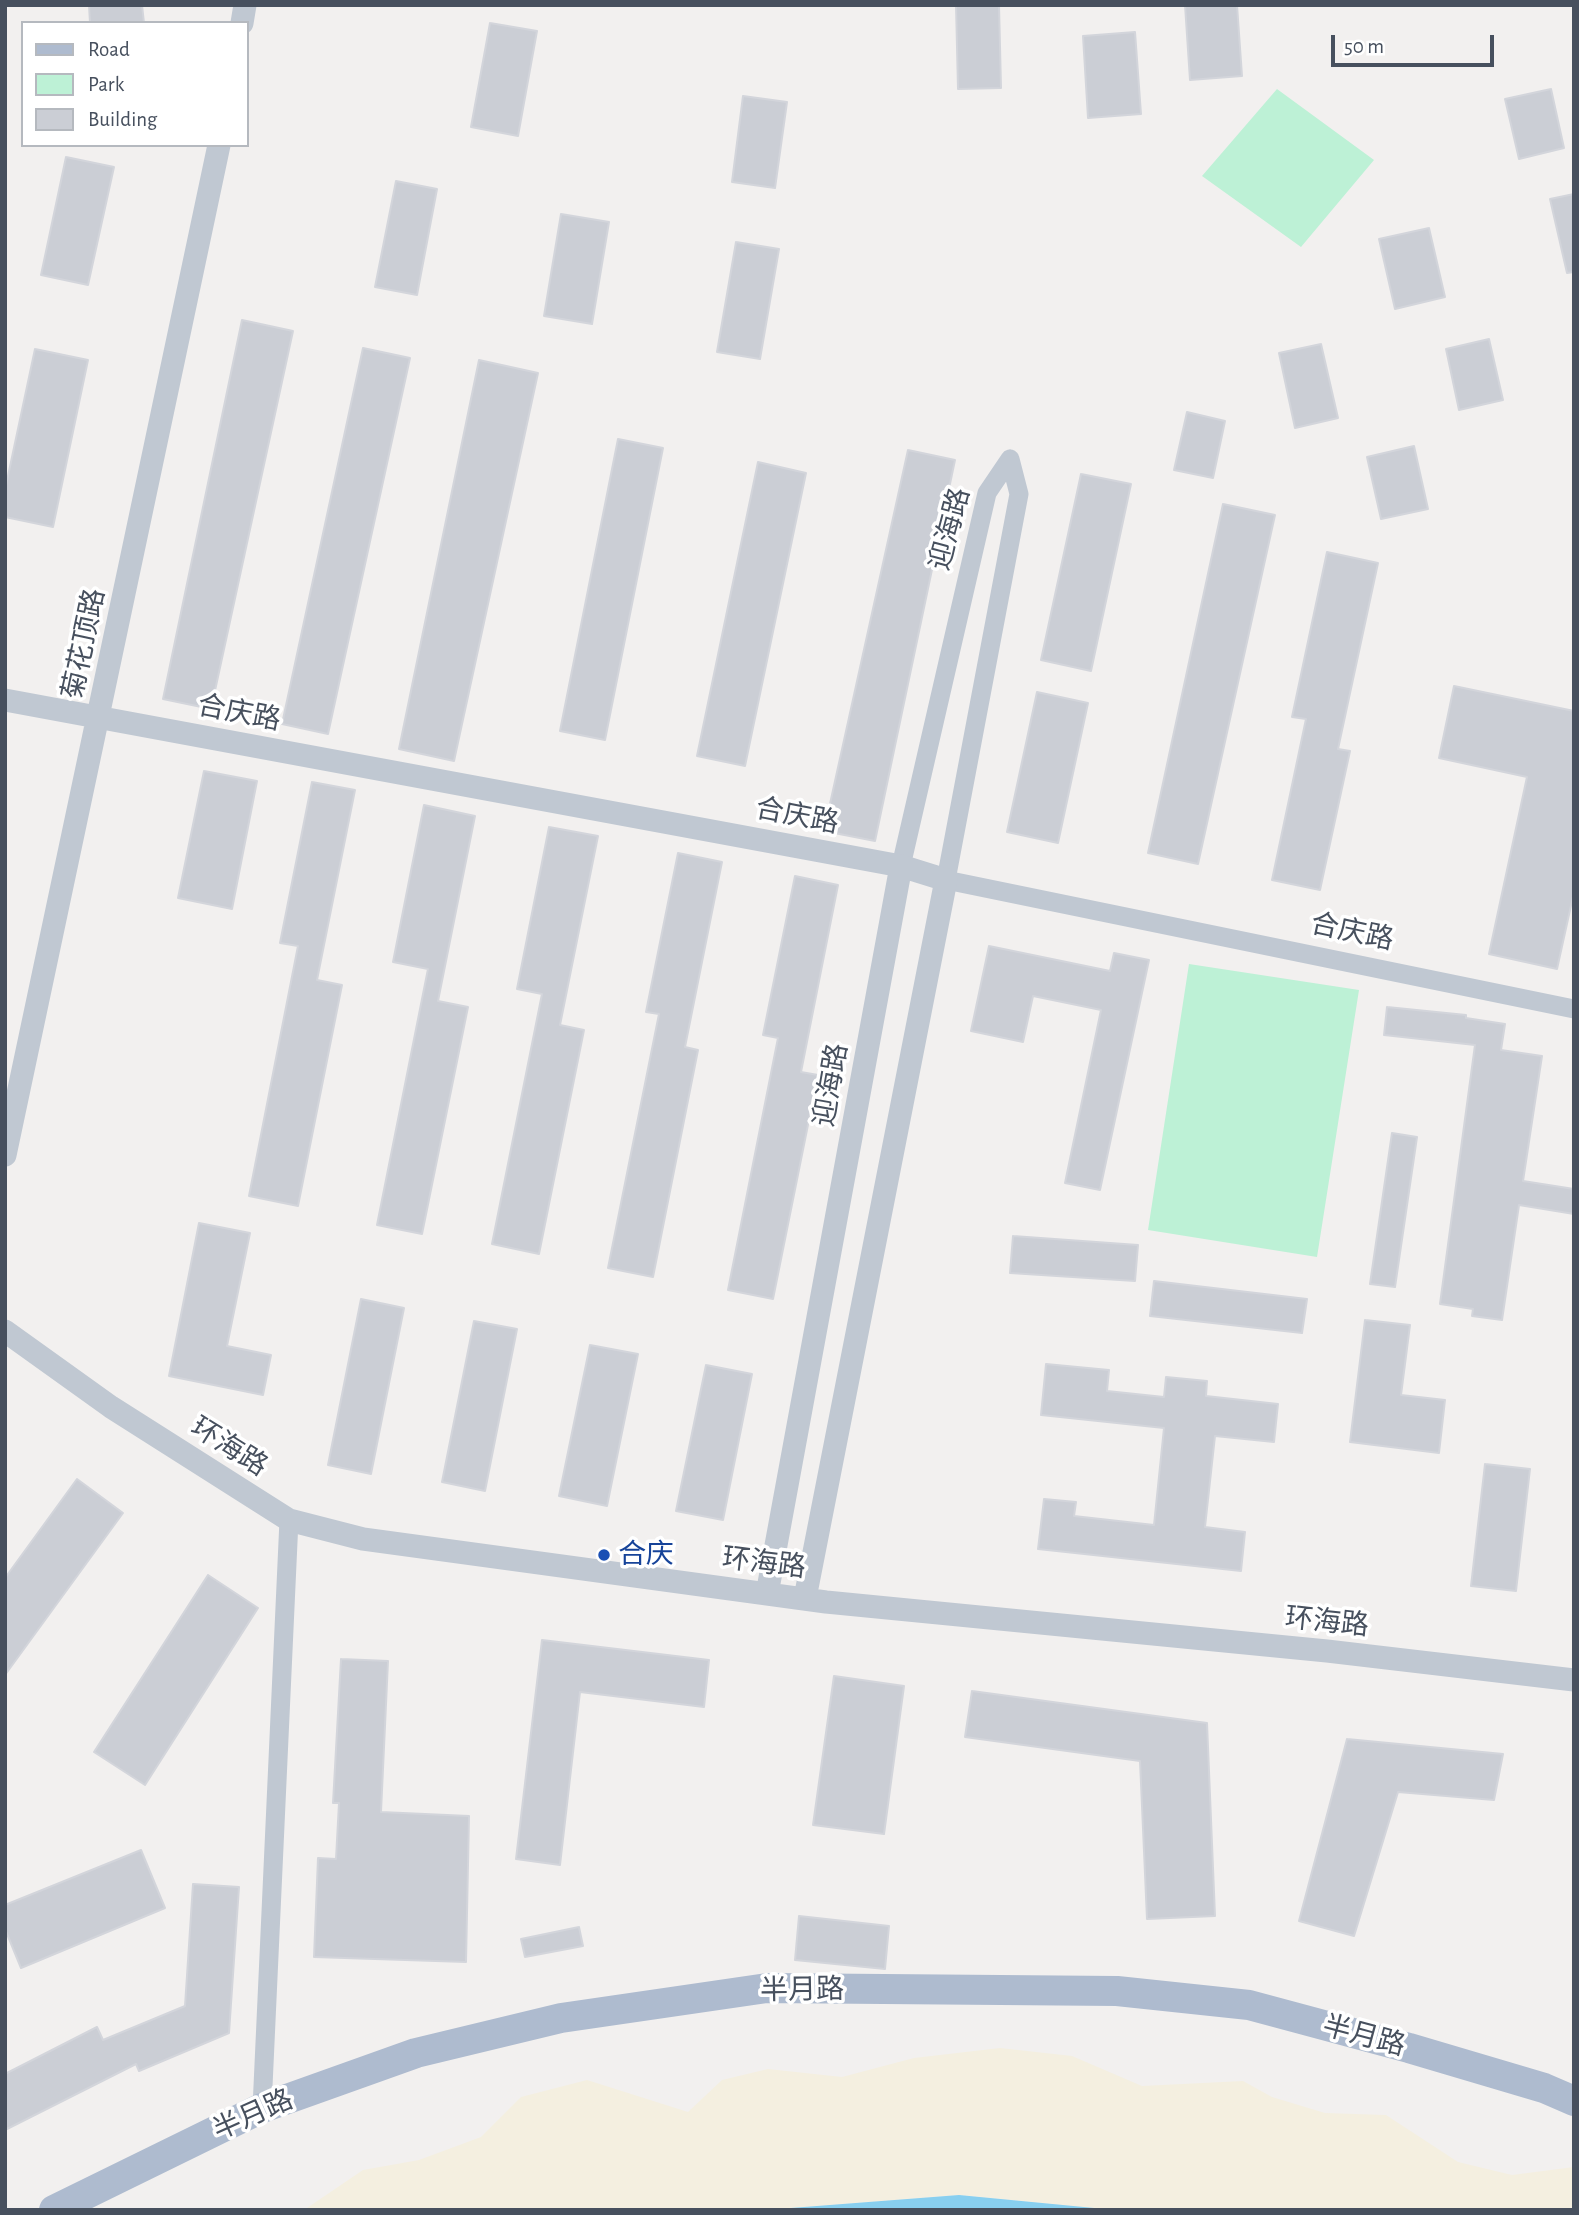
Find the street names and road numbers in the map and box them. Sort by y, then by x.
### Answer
street label: 迎海路 [923,484,977,574]
street label: 菊花顶路 [56,586,112,702]
street label: 合庆路 [195,688,283,738]
street label: 合庆路 [753,791,841,841]
street label: 合庆路 [1307,907,1397,957]
street label: 迎海路 [807,1041,855,1129]
street label: 环海路 [184,1410,274,1484]
street label: 环海路 [720,1541,808,1585]
street label: 环海路 [1283,1601,1371,1643]
street label: 半月路 [760,1972,844,2008]
street label: 半月路 [1319,2009,1409,2063]
street label: 半月路 [208,2083,298,2147]

